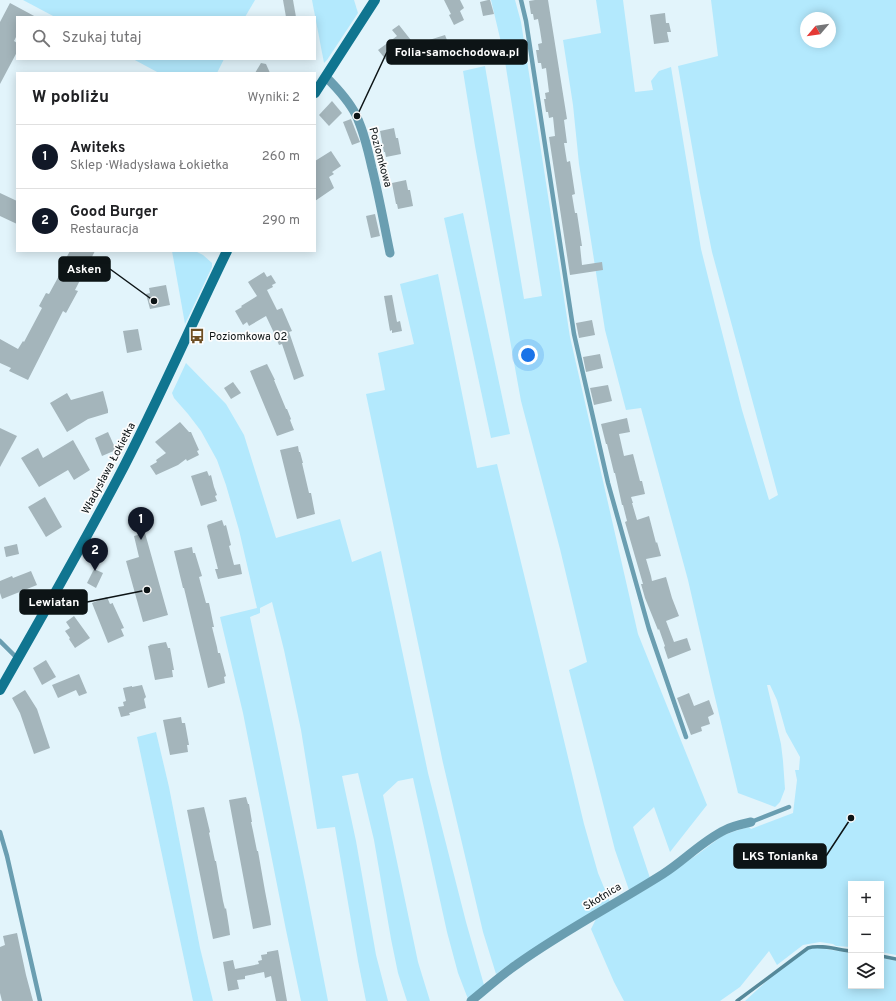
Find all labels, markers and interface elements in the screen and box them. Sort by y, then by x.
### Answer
north arrow [800,12,836,48]
search box [16,16,316,60]
icon: search [30,27,52,49]
text: Szukaj tutaj [62,29,142,48]
callout: Folia-samochodowa.pl [387,40,527,64]
text: Folia-samochodowa.pl [395,45,519,61]
text: W pobliżu [32,87,109,109]
text: Wyniki: 2 [247,90,300,106]
street label: Poziomkowa [365,126,395,189]
text: Awiteks [70,139,125,158]
text: 1 [42,149,48,165]
text: 260 m [262,149,300,165]
text: Sklep · Władysława Łokietka [70,158,229,174]
text: Good Burger [70,203,158,222]
text: 2 [41,213,49,229]
text: 290 m [262,213,300,229]
text: Restauracja [70,222,139,238]
callout: Asken [59,257,110,281]
text: Asken [67,262,101,278]
bus stop icon: Poziomkowa 02 [188,327,206,345]
place label: Poziomkowa 02 [209,330,287,344]
your location [518,345,538,365]
street label: Władysława Łokietka [79,420,139,517]
pin: 1 [128,507,154,540]
pin: 2 [82,538,108,571]
callout: Lewiatan [20,590,87,614]
text: Lewiatan [29,595,79,611]
callout: LKS Tonianka [734,844,826,868]
text: LKS Tonianka [742,849,818,865]
street label: Skotnica [581,880,624,914]
map controls [848,881,884,989]
button: + [848,881,884,917]
button: − [848,917,884,953]
button: layers [848,953,884,989]

